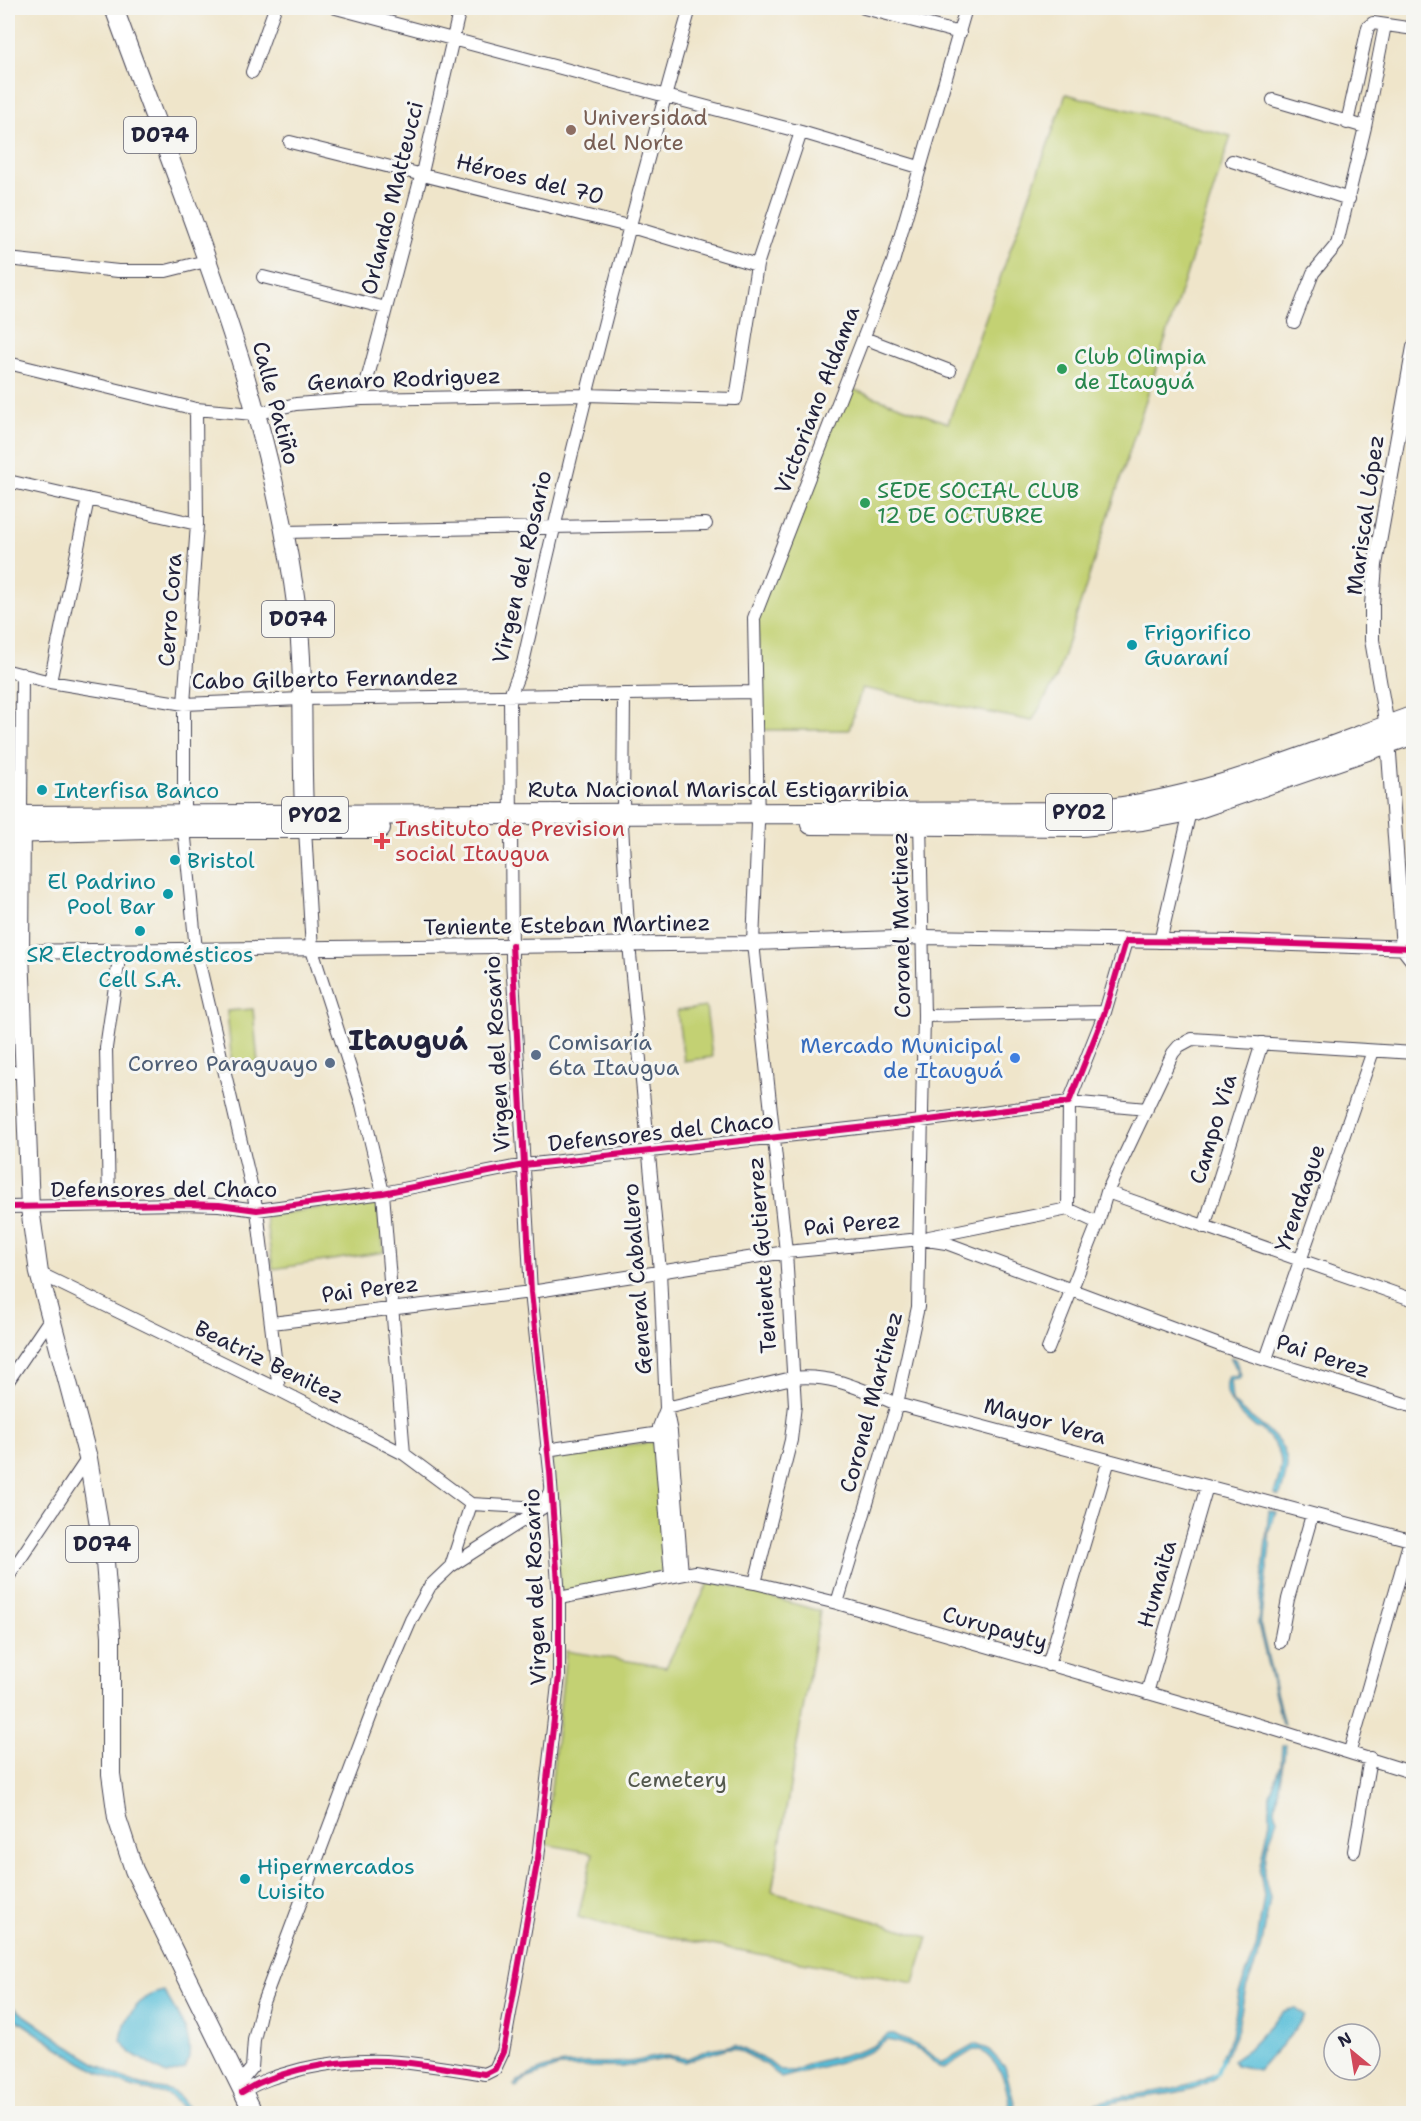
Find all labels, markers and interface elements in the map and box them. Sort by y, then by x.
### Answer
street label: Orlando Matteucci [354,98,430,298]
place label: Universidad del Norte [583,103,708,157]
road number: D074 [124,117,196,153]
marker: Universidad del Norte [564,123,578,137]
street label: Héroes del 70 [453,147,607,211]
street label: Victoriano Aldama [768,302,866,498]
street label: Calle Patiño [246,338,306,468]
place label: Club Olimpia de Itauguá [1074,342,1206,396]
street label: Genaro Rodriguez [307,361,501,397]
marker: Club Olimpia de Itauguá [1055,362,1069,376]
street label: Mariscal López [1339,433,1391,597]
street label: Virgen del Rosario [486,468,558,666]
place label: SEDE SOCIAL CLUB 12 DE OCTUBRE [877,476,1079,530]
marker: SEDE SOCIAL CLUB 12 DE OCTUBRE [858,496,872,510]
street label: Cerro Cora [152,552,188,668]
road number: D074 [262,601,334,637]
place label: Frigorifico Guaraní [1144,618,1251,672]
marker: Frigorifico Guaraní [1125,638,1139,652]
street label: Cabo Gilberto Fernandez [191,662,459,696]
street label: Ruta Nacional Mariscal Estigarribia [528,775,909,804]
place label: Interfisa Banco [54,776,219,805]
marker: Interfisa Banco [35,783,49,797]
road number: PY02 [1046,794,1112,830]
road number: PY02 [282,797,348,833]
place label: Instituto de Prevision social Itaugua [395,814,625,868]
marker: Instituto de Prevision social Itaugua [373,832,391,850]
street label: Coronel Martinez [885,832,917,1018]
place label: Bristol [187,846,255,875]
marker: Bristol [168,853,182,867]
place label: El Padrino Pool Bar [47,867,156,921]
marker: El Padrino Pool Bar [161,887,175,901]
street label: Teniente Esteban Martinez [423,908,711,942]
marker: SR Electrodomésticos Cell S.A. [133,924,147,938]
place label: SR Electrodomésticos Cell S.A. [26,940,254,994]
street label: Virgen del Rosario [477,955,517,1153]
district label: Itauguá [348,1021,468,1059]
place label: Comisaría 6ta Itaugua [548,1028,680,1082]
place label: Mercado Municipal de Itauguá [800,1031,1003,1085]
marker: Comisaría 6ta Itaugua [529,1048,543,1062]
place label: Correo Paraguayo [128,1049,318,1078]
marker: Mercado Municipal de Itauguá [1008,1051,1022,1065]
marker: Correo Paraguayo [323,1056,337,1070]
street label: Campo Via [1183,1070,1244,1187]
street label: Defensores del Chaco [547,1106,775,1158]
street label: Yrendague [1268,1140,1332,1256]
street label: Teniente Gutierrez [741,1156,783,1354]
street label: Defensores del Chaco [51,1175,277,1204]
street label: General Caballero [616,1182,658,1376]
street label: Pai Perez [802,1205,902,1243]
street label: Pai Perez [320,1269,420,1309]
street label: Coronel Martinez [833,1308,909,1496]
street label: Beatriz Benitez [190,1313,348,1411]
street label: Pai Perez [1272,1327,1374,1385]
street label: Mayor Vera [981,1391,1110,1451]
street label: Virgen del Rosario [517,1488,553,1686]
road number: D074 [66,1526,138,1562]
street label: Humaita [1131,1537,1183,1631]
street label: Curupayty [939,1599,1051,1657]
park label: Cemetery [627,1765,727,1794]
place label: Hipermercados Luisito [257,1852,415,1906]
marker: Hipermercados Luisito [238,1872,252,1886]
north arrow [1322,2022,1382,2082]
text: N [1334,2027,1355,2052]

